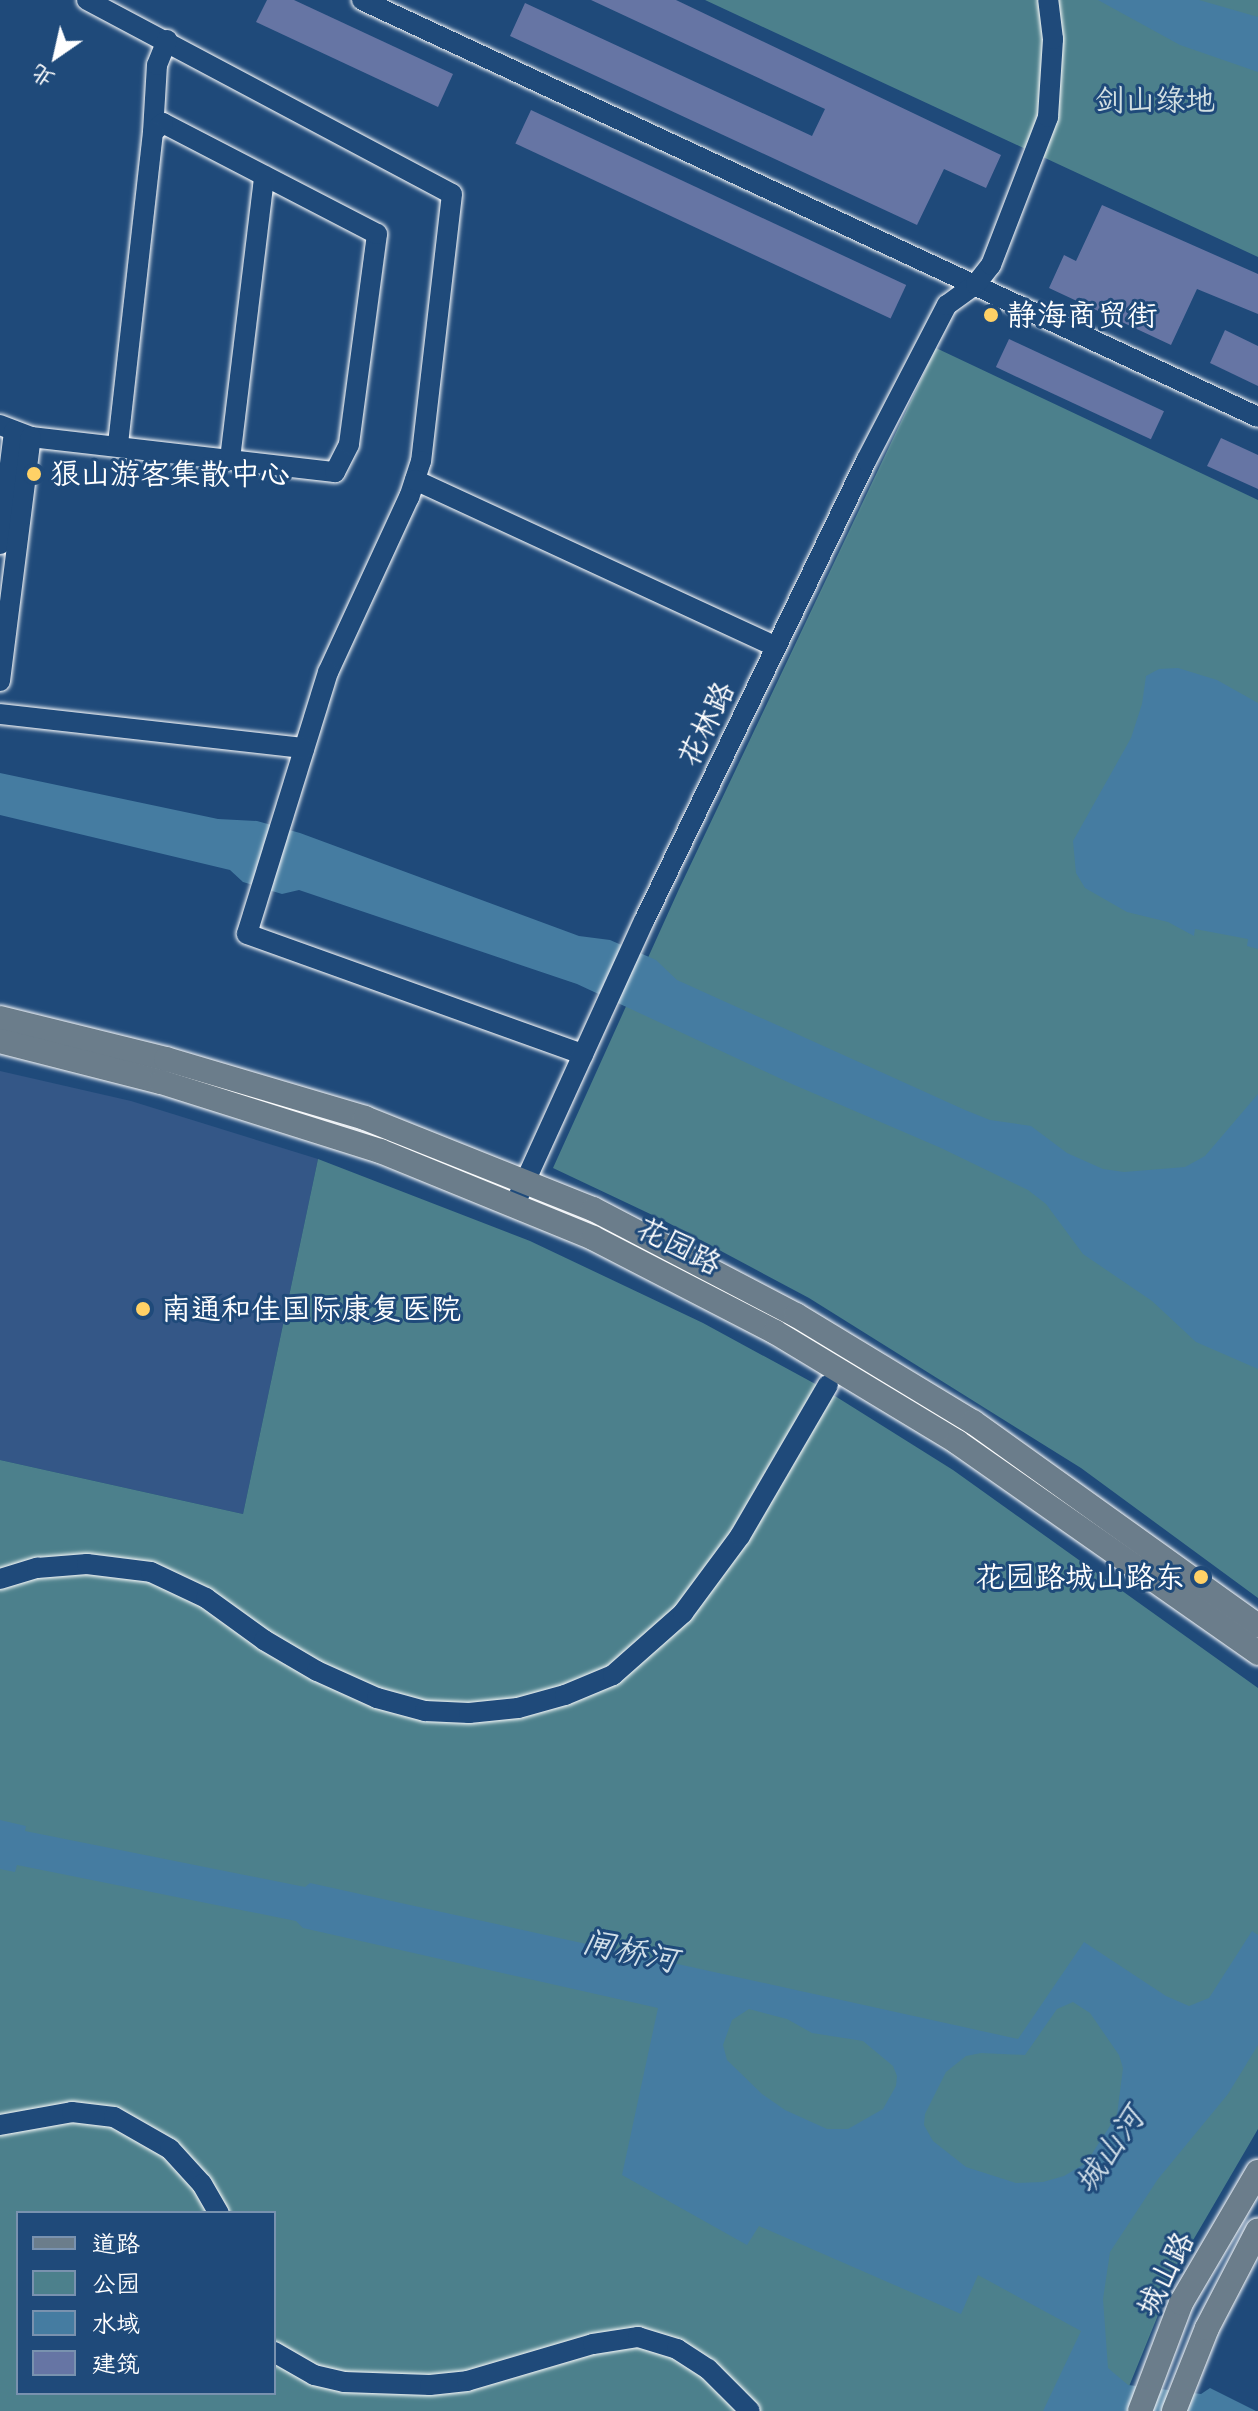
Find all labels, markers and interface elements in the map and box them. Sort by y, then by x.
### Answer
north arrow [16,16,96,96]
text: 北 [25,58,60,94]
park label: 剑山绿地 [1095,82,1215,118]
place label: 静海商贸街 [1007,297,1157,333]
marker: 静海商贸街 [982,306,1000,324]
place label: 狼山游客集散中心 [50,456,290,492]
marker: 狼山游客集散中心 [25,465,43,483]
street label: 花林路 [670,676,742,772]
street label: 花园路 [631,1210,727,1282]
place label: 南通和佳国际康复医院 [161,1291,461,1327]
marker: 南通和佳国际康复医院 [132,1298,154,1320]
place label: 花园路城山路东 [975,1559,1185,1595]
marker: 花园路城山路东 [1192,1568,1210,1586]
water label: 闸桥河 [579,1922,681,1980]
water label: 城山河 [1066,2100,1152,2200]
legend [16,2211,276,2395]
street label: 城山路 [1129,2226,1201,2322]
text: 道路 [92,2228,140,2260]
text: 公园 [92,2268,140,2300]
text: 水域 [92,2308,140,2340]
text: 建筑 [92,2348,140,2380]

